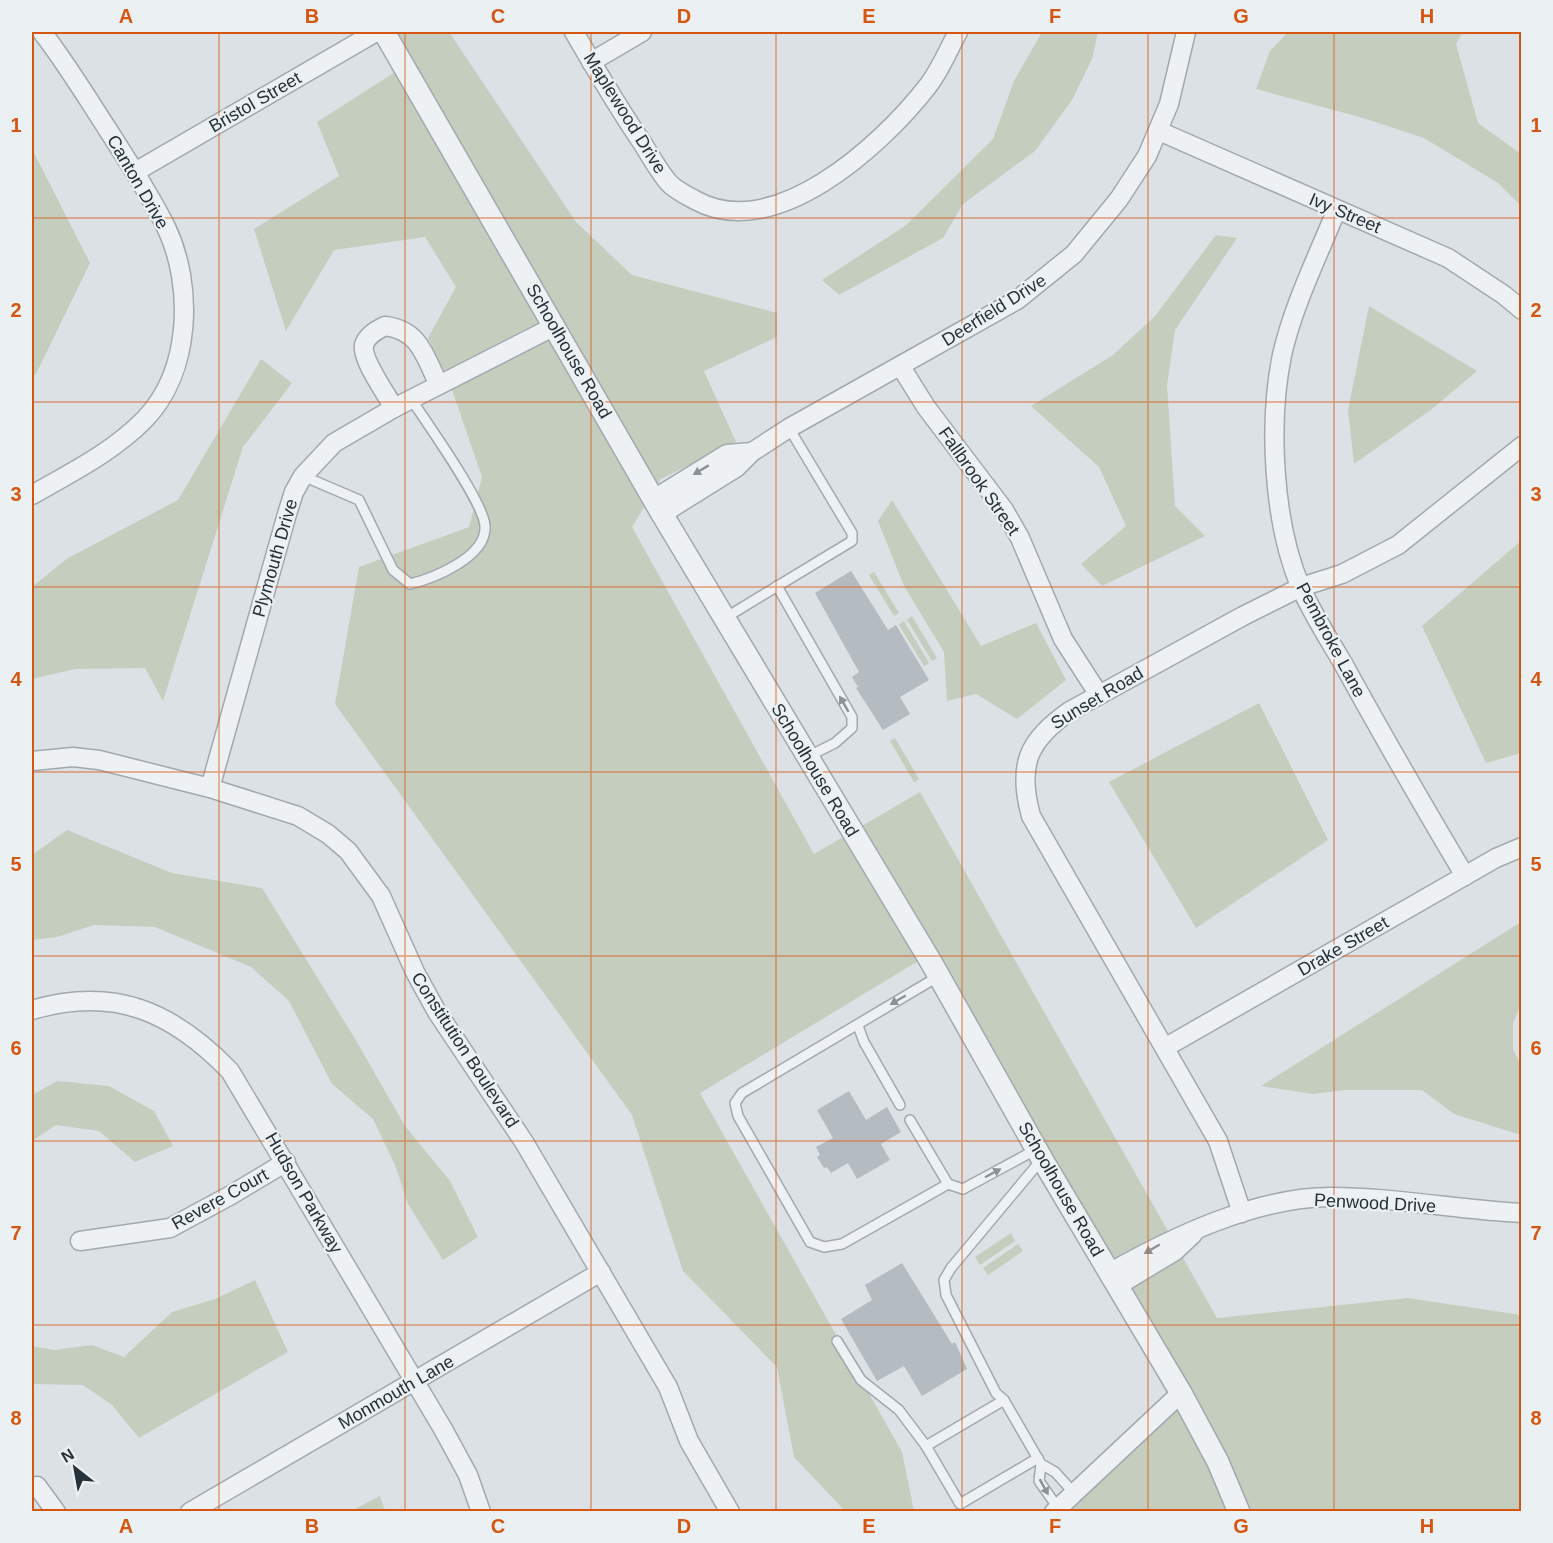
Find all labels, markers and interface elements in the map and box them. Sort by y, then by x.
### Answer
text: A [119,5,133,27]
text: B [305,5,319,27]
text: C [491,5,505,27]
text: D [677,5,691,27]
text: E [862,5,876,27]
text: F [1049,5,1061,27]
text: G [1233,5,1249,27]
text: H [1420,5,1434,27]
street label: Maplewood Drive [580,49,670,177]
street label: Bristol Street [205,68,305,136]
text: 1 [10,114,22,136]
text: 1 [1530,114,1542,136]
street label: Canton Drive [103,132,173,232]
street label: Ivy Street [1306,189,1384,237]
street label: Deerfield Drive [938,270,1050,350]
street label: Schoolhouse Road [522,280,616,422]
text: 2 [10,299,22,321]
text: 2 [1530,299,1542,321]
street label: Fallbrook Street [934,423,1024,539]
one-way arrow [693,465,709,476]
text: 3 [10,483,22,505]
text: 3 [1530,483,1542,505]
street label: Plymouth Drive [249,497,301,619]
street label: Pembroke Lane [1292,579,1370,701]
street label: Sunset Road [1047,663,1147,733]
text: 4 [10,668,22,690]
text: 4 [1530,668,1542,690]
one-way arrow [839,696,850,712]
street label: Schoolhouse Road [767,700,863,840]
text: 5 [10,853,22,875]
text: 5 [1530,853,1542,875]
street label: Drake Street [1294,912,1392,980]
street label: Constitution Boulevard [407,969,523,1131]
one-way arrow [890,994,906,1005]
text: 6 [10,1037,22,1059]
text: 6 [1530,1037,1542,1059]
street label: Schoolhouse Road [1014,1118,1108,1260]
street label: Hudson Parkway [261,1129,347,1257]
street label: Revere Court [168,1164,272,1234]
one-way arrow [985,1168,1002,1178]
street label: Penwood Drive [1314,1190,1436,1216]
text: 7 [10,1222,22,1244]
text: 7 [1530,1222,1542,1244]
one-way arrow [1144,1243,1160,1254]
street label: Monmouth Lane [335,1351,457,1433]
text: 8 [10,1407,22,1429]
text: 8 [1530,1407,1542,1429]
north arrow [45,1438,105,1498]
text: N [58,1445,77,1466]
one-way arrow [1039,1479,1049,1496]
text: A [119,1515,133,1537]
text: B [305,1515,319,1537]
text: C [491,1515,505,1537]
text: D [677,1515,691,1537]
text: E [862,1515,876,1537]
text: F [1049,1515,1061,1537]
text: G [1233,1515,1249,1537]
text: H [1420,1515,1434,1537]

